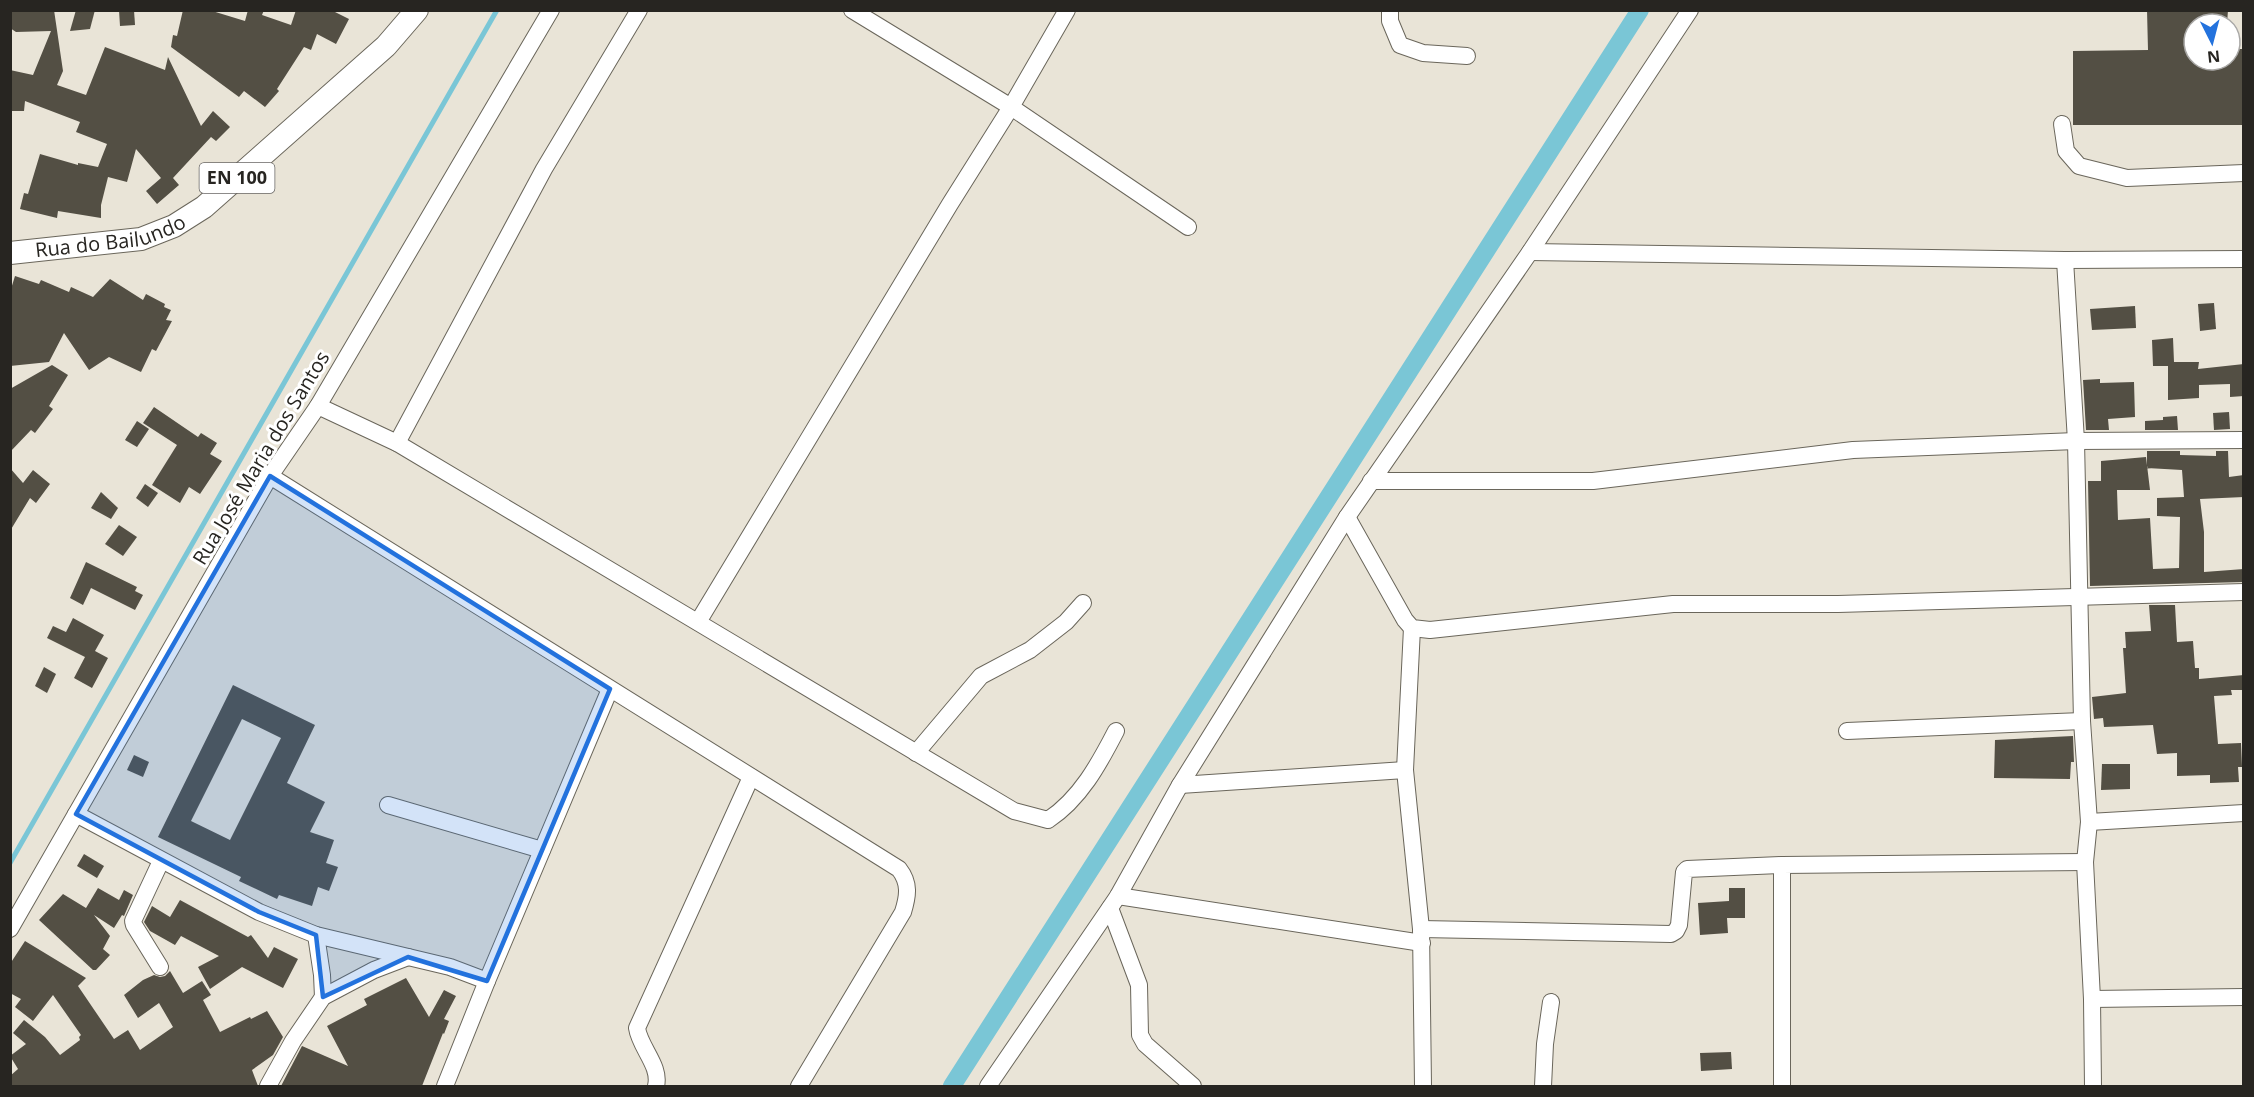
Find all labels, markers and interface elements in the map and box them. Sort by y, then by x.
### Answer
north arrow [2182,12,2242,72]
text: N [2206,45,2221,69]
road number: EN 100 [200,163,274,193]
street label: Rua do Bailundo [34,208,191,263]
street label: Rua José Maria dos Santos [186,346,335,570]

